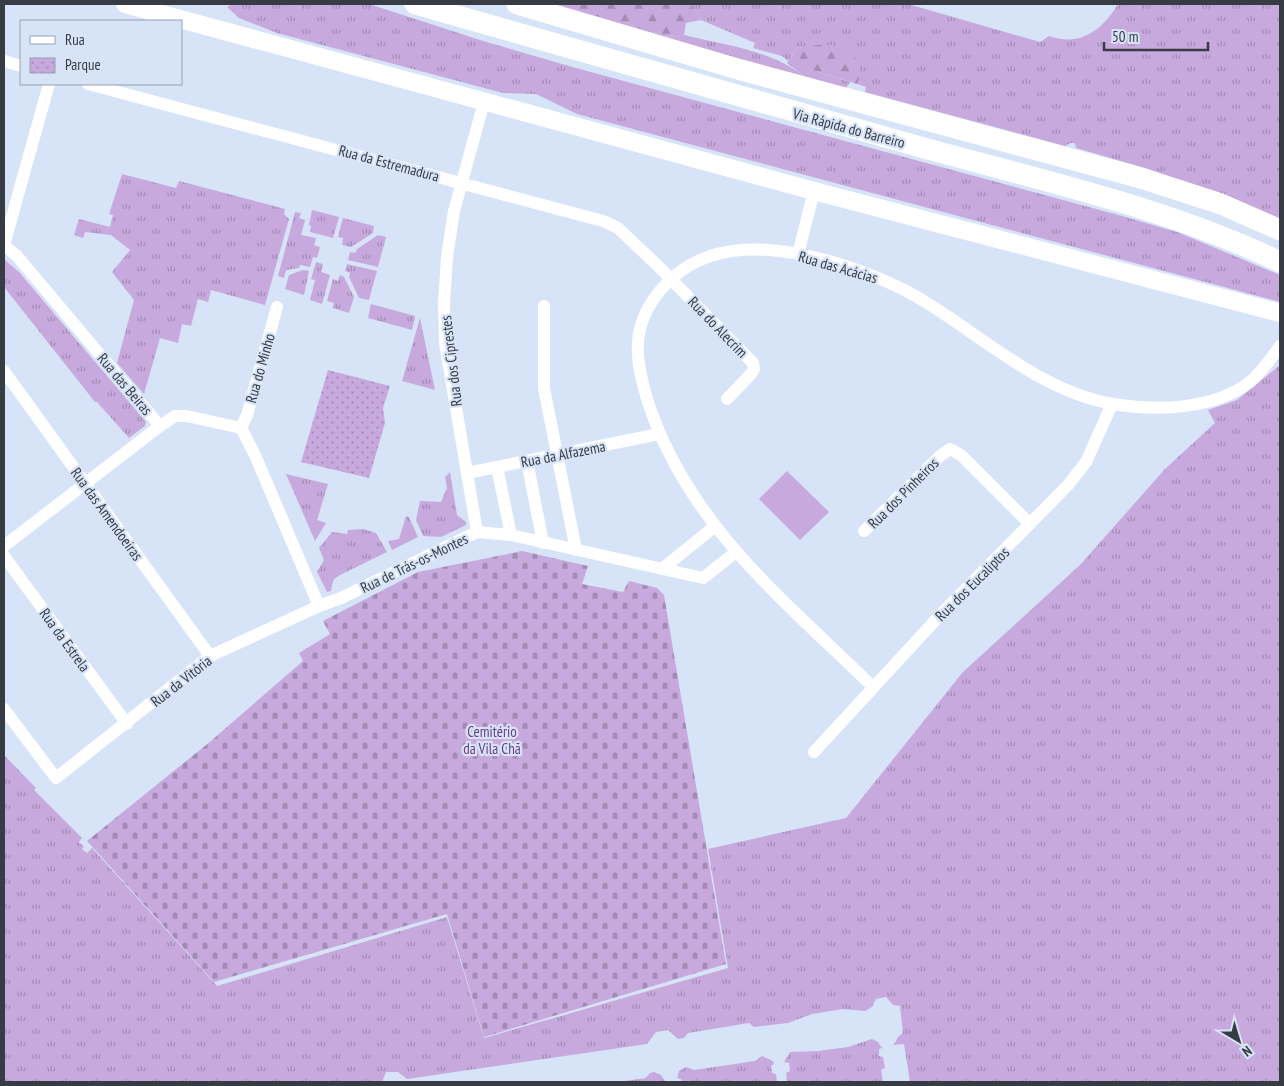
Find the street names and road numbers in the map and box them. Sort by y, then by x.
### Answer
street label: Via Rápida do Barreiro [790,104,907,152]
street label: Rua da Estremadura [337,140,441,186]
street label: Rua das Acácias [796,247,880,287]
street label: Rua do Alecrim [684,292,752,362]
street label: Rua dos Ciprestes [436,314,466,408]
street label: Rua do Minho [241,331,279,405]
street label: Rua das Beiras [94,349,156,419]
street label: Rua da Alfazema [519,436,607,472]
street label: Rua dos Pinheiros [864,454,942,532]
street label: Rua das Amendoeiras [67,464,147,564]
street label: Rua de Trás-os-Montes [357,529,471,597]
street label: Rua dos Eucaliptos [931,543,1013,625]
street label: Rua da Estrela [36,604,94,676]
street label: Rua da Vitória [147,651,215,711]

